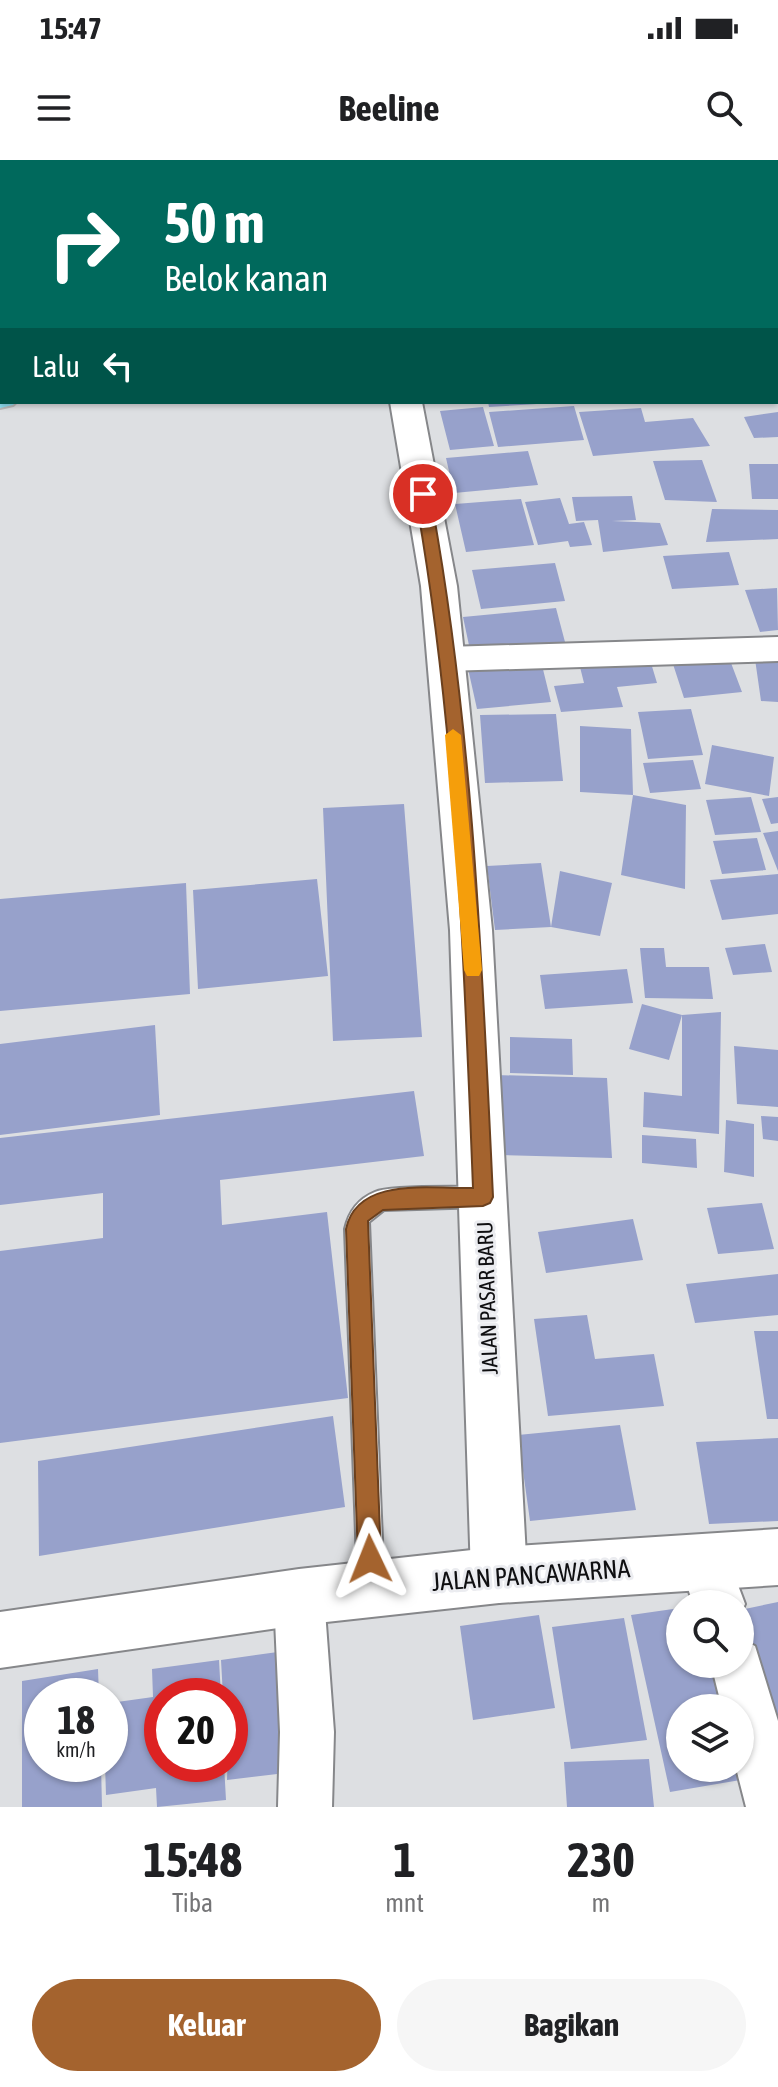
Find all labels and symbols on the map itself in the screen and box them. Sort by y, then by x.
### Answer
pin [389,460,457,528]
street label: JALAN PASAR BARU [471,1221,503,1375]
position arrow [328,1517,412,1601]
street label: JALAN PANCAWARNA [431,1553,631,1597]
speed limit sign: 20 [144,1678,248,1782]

